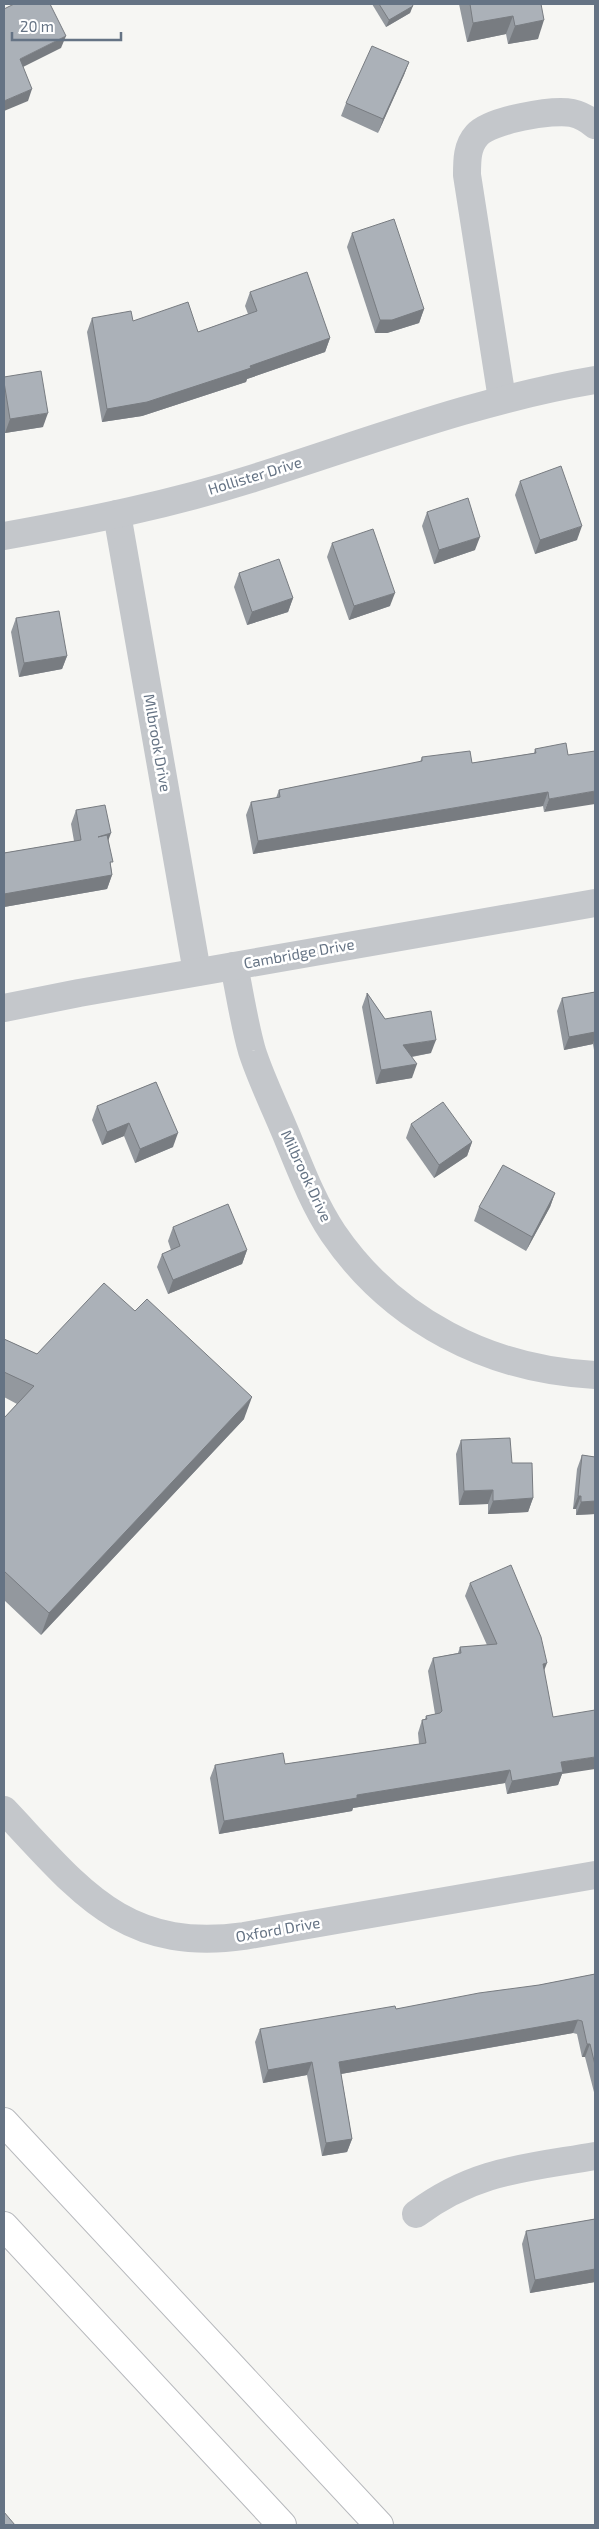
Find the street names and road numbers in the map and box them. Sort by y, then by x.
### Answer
street label: Hollister Drive [206,452,304,498]
street label: Milbrook Drive [141,692,175,793]
street label: Cambridge Drive [242,934,356,972]
street label: Milbrook Drive [278,1127,336,1224]
street label: Oxford Drive [234,1913,321,1945]

